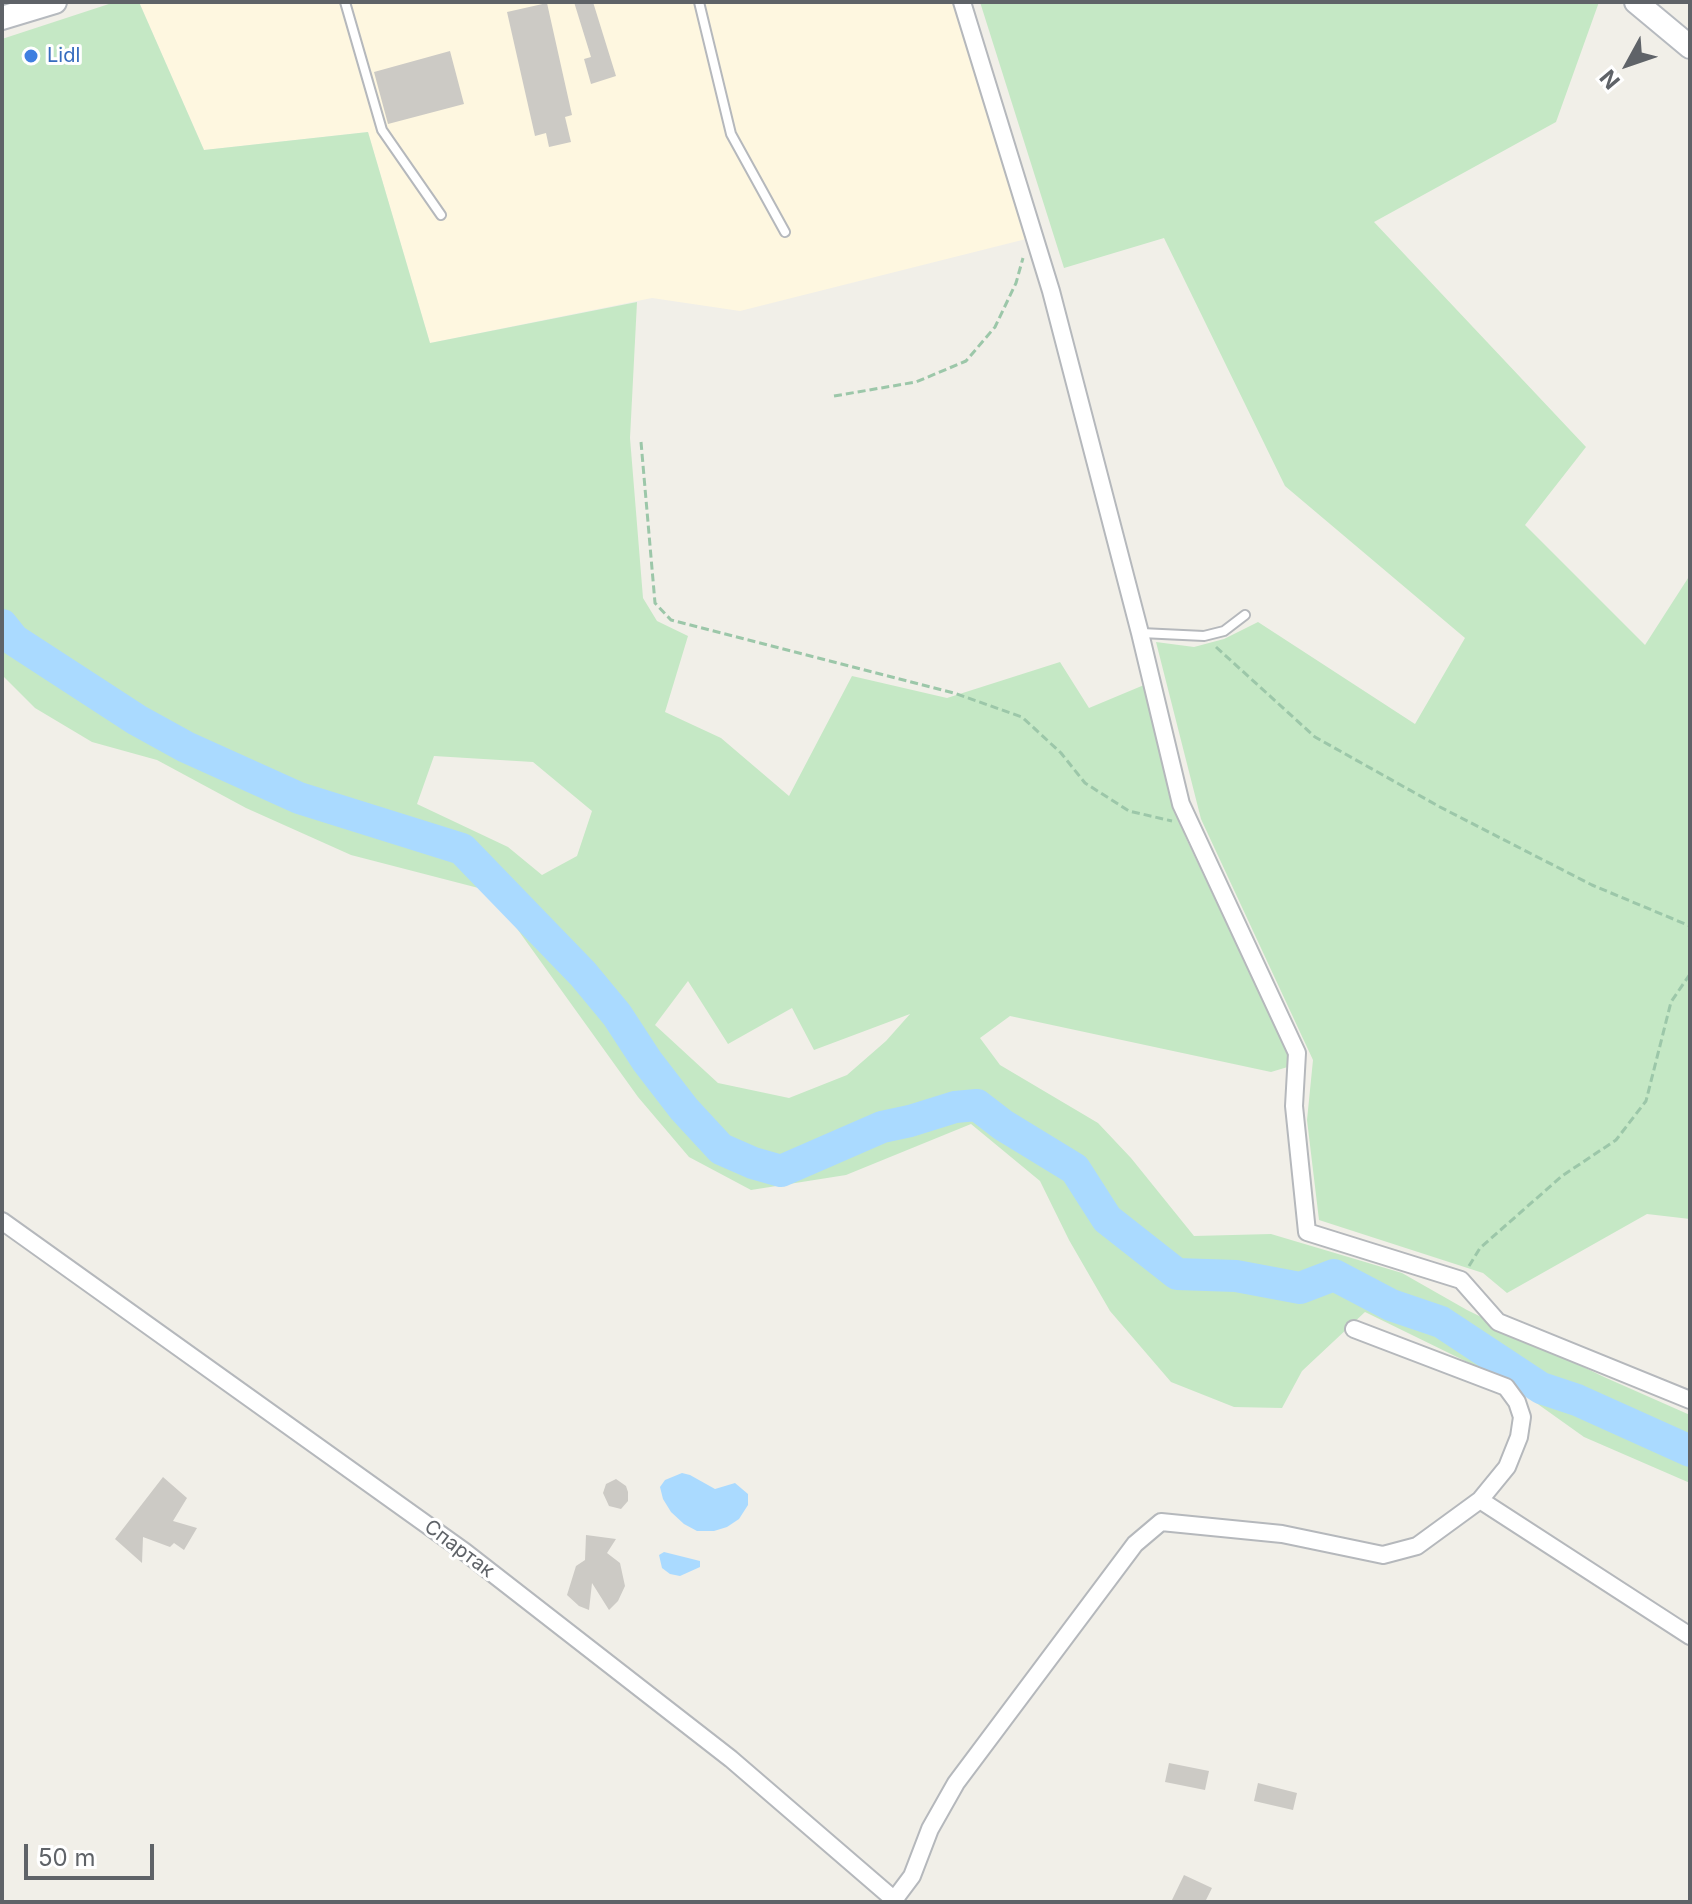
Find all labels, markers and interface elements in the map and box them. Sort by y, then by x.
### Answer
north arrow [1588,24,1668,104]
place label: Lidl [47,44,80,68]
marker: Lidl [22,47,40,65]
text: N [1594,65,1625,94]
street label: Спартак [419,1515,499,1583]
scale bar [28,1828,158,1878]
text: 50 m [38,1843,96,1872]

